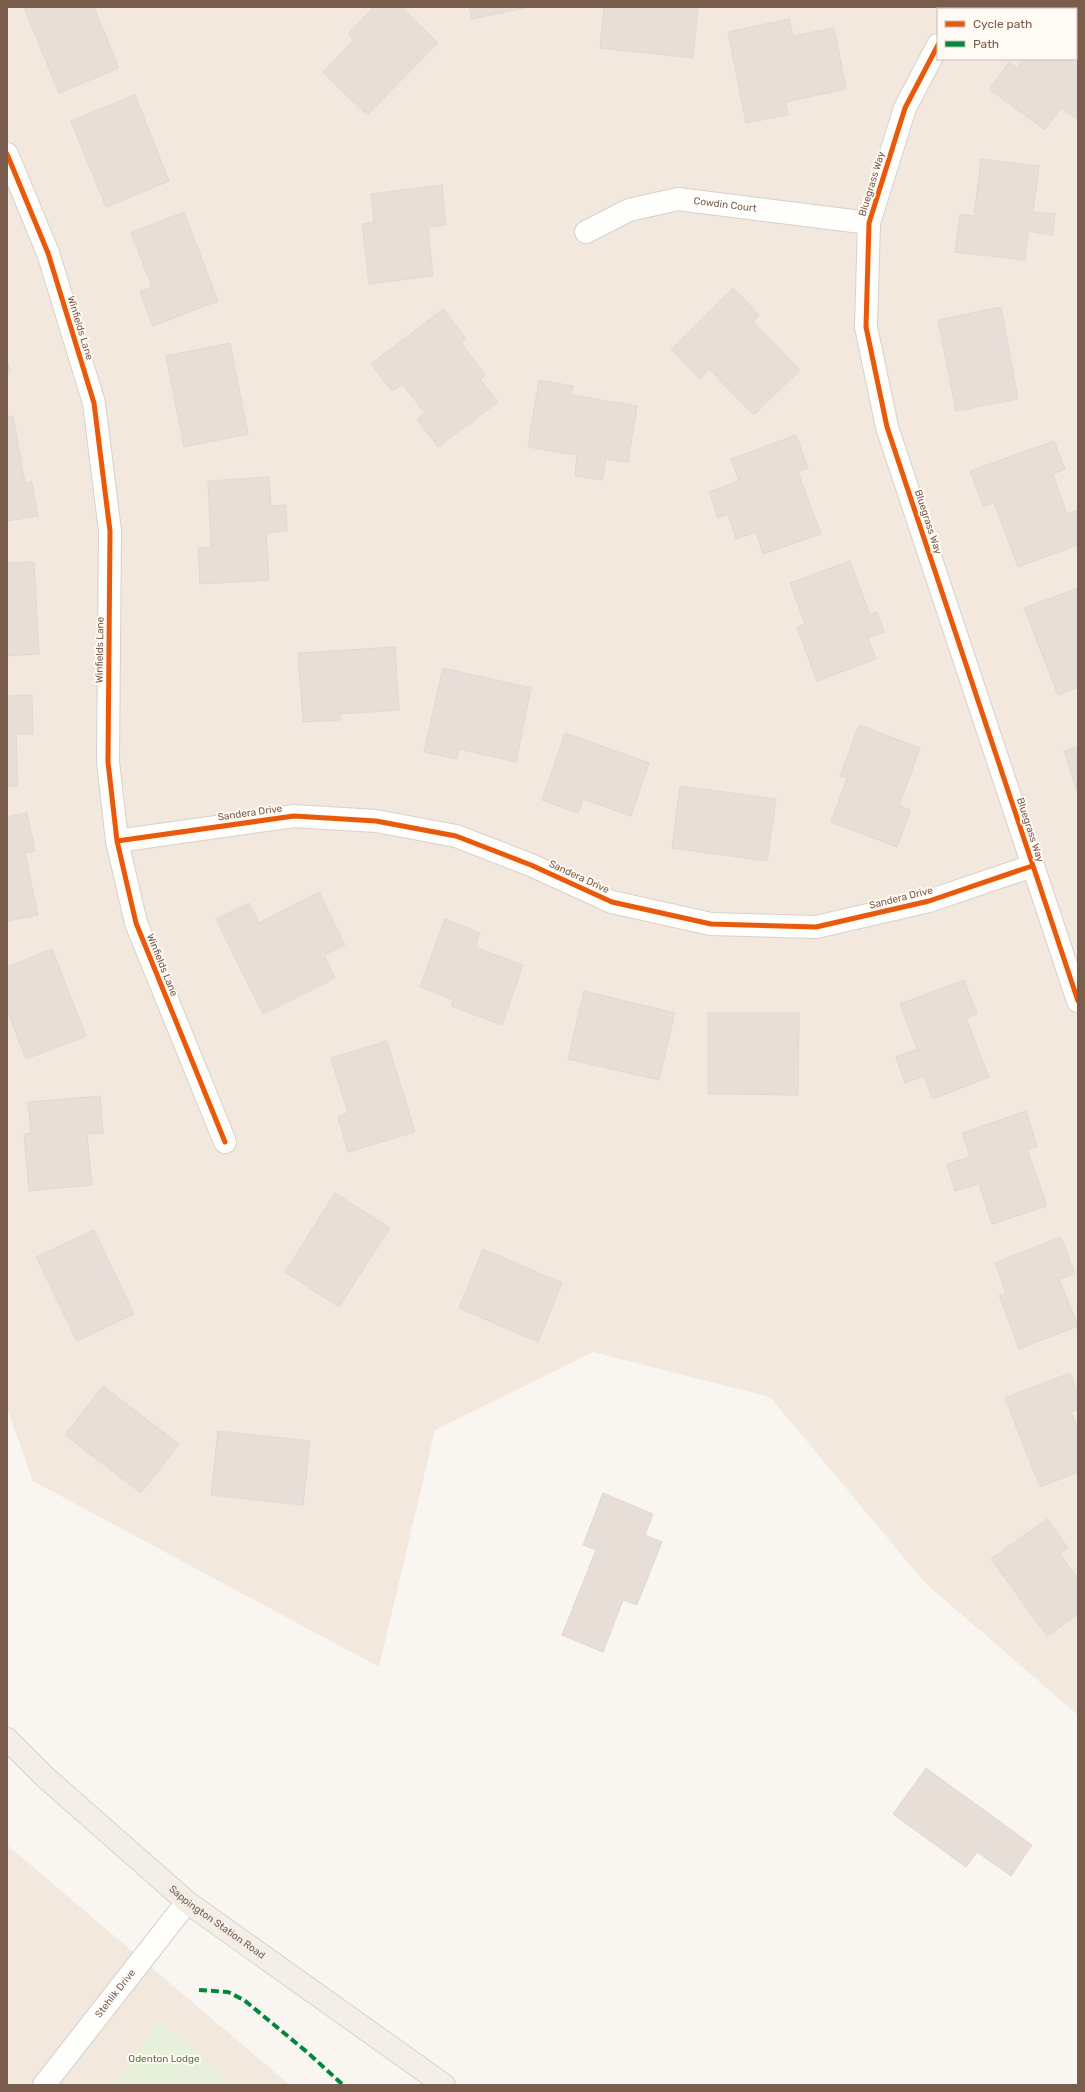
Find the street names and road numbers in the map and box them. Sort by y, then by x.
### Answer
street label: Bluegrass Way [856,150,888,218]
street label: Cowdin Court [693,195,757,215]
street label: Winfields Lane [65,295,96,362]
street label: Bluegrass Way [912,488,944,556]
street label: Winfields Lane [93,616,107,683]
street label: Bluegrass Way [1014,796,1046,864]
street label: Sandera Drive [217,802,283,823]
street label: Sandera Drive [547,858,611,896]
street label: Sandera Drive [868,884,934,912]
street label: Winfields Lane [144,932,180,998]
street label: Sappington Station Road [166,1883,267,1962]
street label: Stehlik Drive [93,1967,138,2020]

